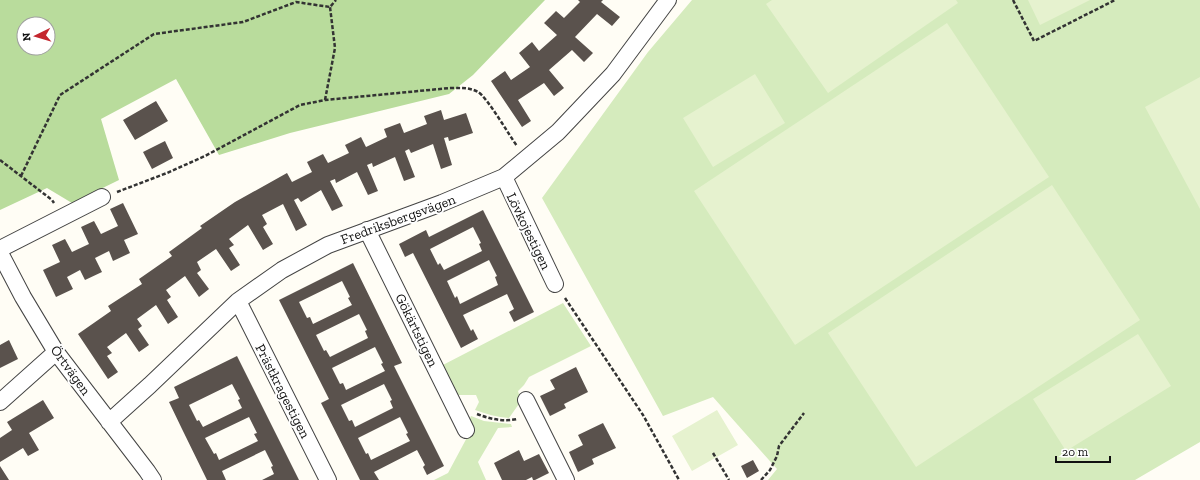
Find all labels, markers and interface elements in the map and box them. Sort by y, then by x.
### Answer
north arrow [16,16,56,56]
text: N [20,31,33,42]
street label: Lövkojestigen [503,190,554,272]
street label: Fredriksbergsvägen [338,191,458,248]
street label: Gökärtstigen [391,291,442,370]
street label: Prästkragestigen [251,341,314,441]
street label: Örtvägen [47,342,94,399]
scale bar [1056,438,1110,464]
text: 20 m [1062,445,1089,459]

